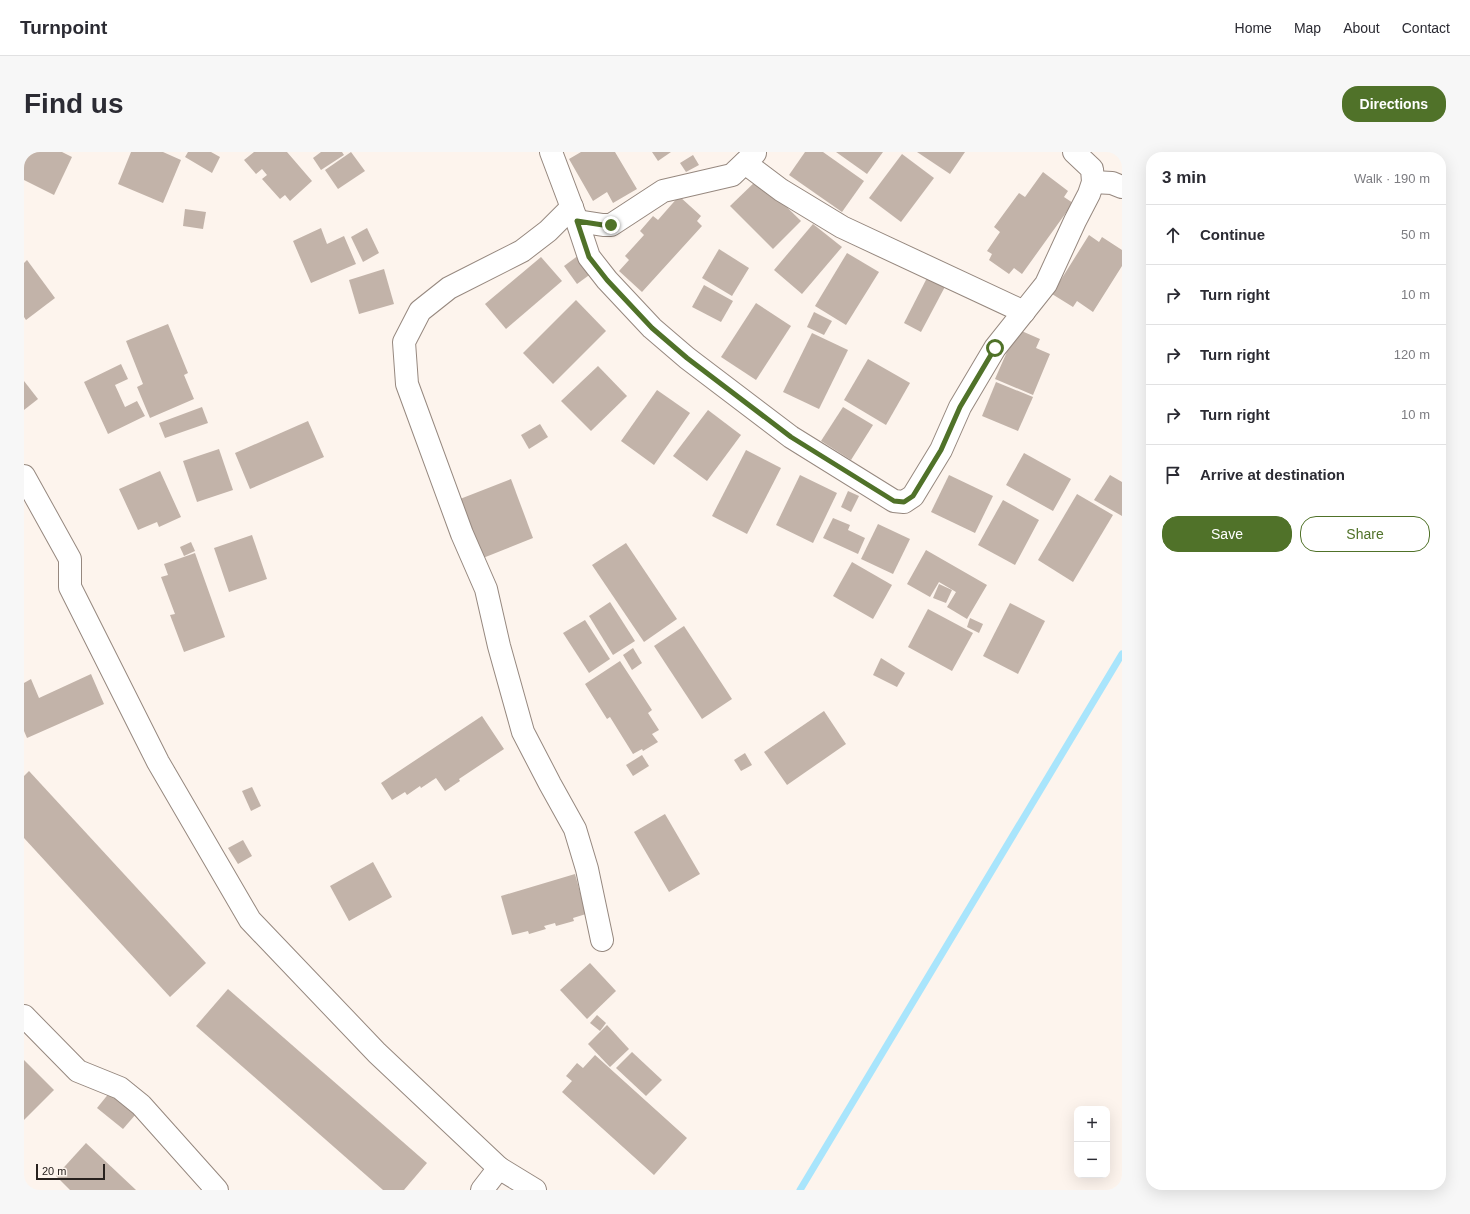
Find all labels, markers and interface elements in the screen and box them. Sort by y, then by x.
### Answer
text: Turnpoint [20,17,107,38]
text: Home [1235,20,1272,36]
text: Map [1294,20,1321,36]
text: About [1343,20,1380,36]
text: Contact [1402,20,1450,36]
button: Directions [1342,86,1446,122]
text: Find us [24,88,124,119]
text: 3 min [1162,168,1206,187]
text: Walk · 190 m [1354,171,1430,186]
route end [602,216,620,234]
icon: ahead [1162,224,1184,246]
text: Continue [1200,226,1265,243]
text: 50 m [1401,227,1430,242]
icon: right [1162,284,1184,306]
text: Turn right [1200,286,1270,303]
text: 10 m [1401,287,1430,302]
route start [986,339,1004,357]
icon: right [1162,344,1184,366]
text: Turn right [1200,346,1270,363]
text: 120 m [1394,347,1430,362]
icon: right [1162,404,1184,426]
text: Turn right [1200,406,1270,423]
text: 10 m [1401,407,1430,422]
icon: arrive [1162,464,1184,486]
text: Arrive at destination [1200,466,1345,483]
button: Save [1162,516,1292,552]
button: Share [1300,516,1430,552]
map controls [1074,1106,1110,1178]
button: + [1074,1106,1110,1142]
button: − [1074,1142,1110,1178]
scale bar [36,1162,105,1181]
text: 20 m [42,1165,66,1177]

